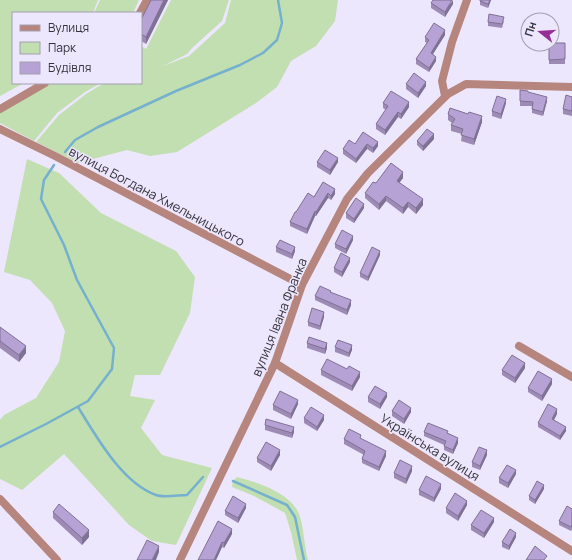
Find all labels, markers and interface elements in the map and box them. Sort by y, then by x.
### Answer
legend [12,12,142,84]
north arrow [520,12,560,52]
text: Вулиця [48,19,89,36]
text: Пн [521,20,539,38]
text: Парк [48,39,77,56]
text: Будівля [48,59,91,76]
street label: вулиця Богдана Хмельницького [66,142,248,250]
street label: вулиця Івана Франка [247,255,311,379]
street label: Українська вулиця [377,409,483,485]

